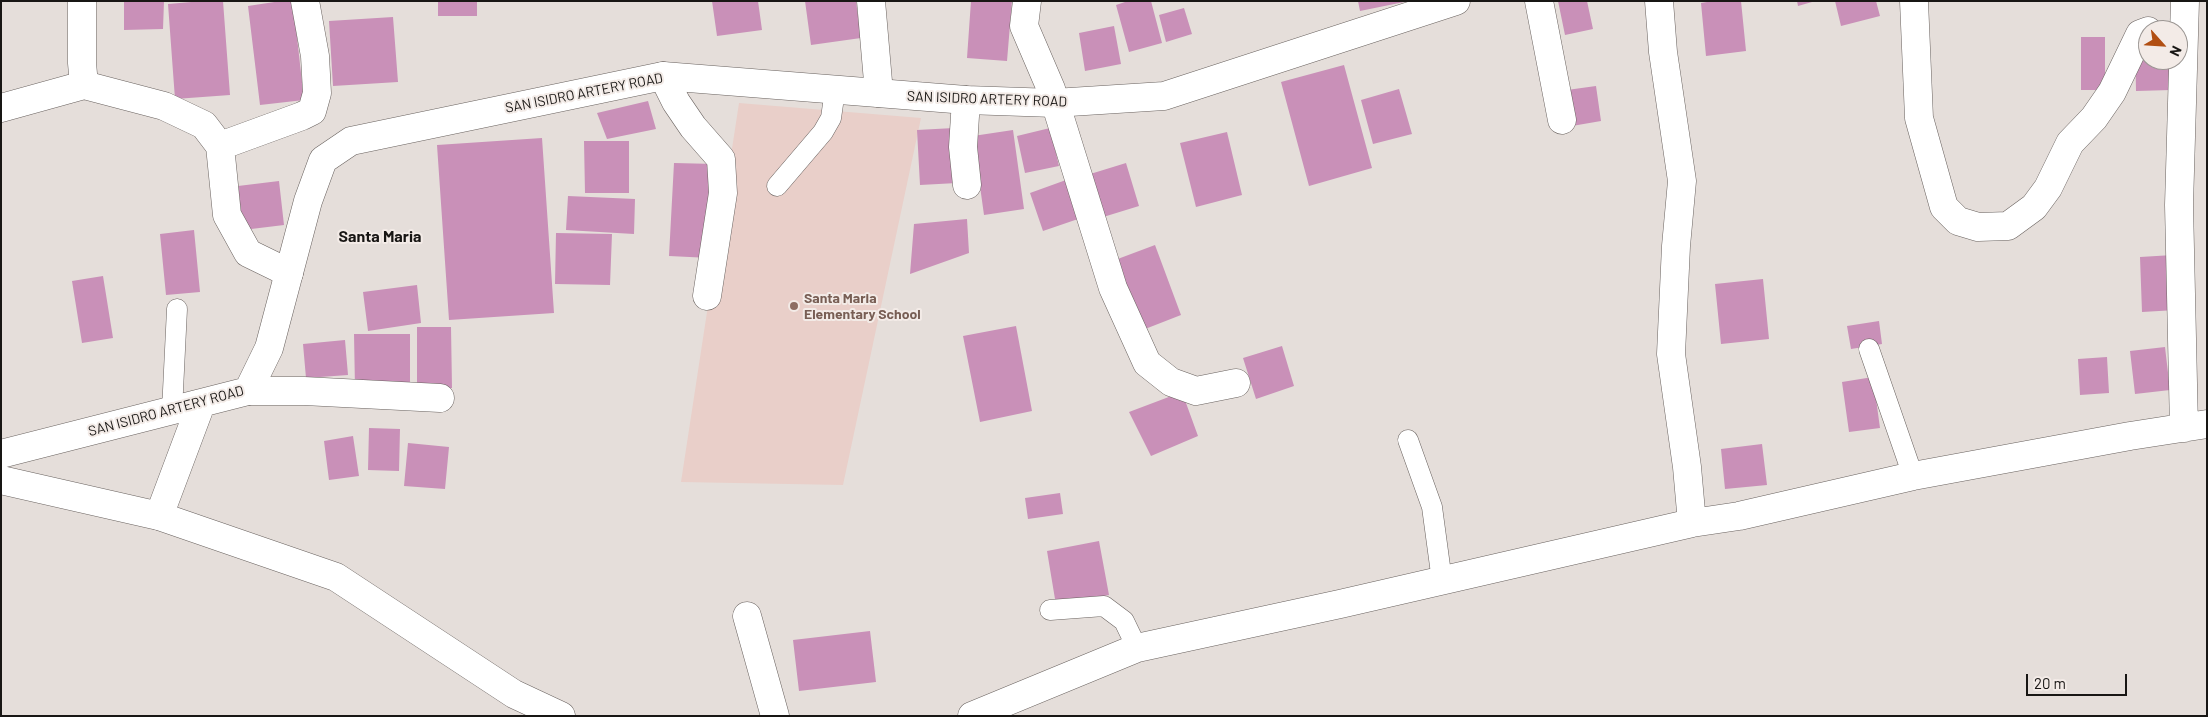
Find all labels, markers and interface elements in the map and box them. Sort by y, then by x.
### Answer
north arrow [2138,20,2188,70]
text: N [2166,43,2186,59]
street label: SAN ISIDRO ARTERY ROAD [504,69,664,117]
street label: SAN ISIDRO ARTERY ROAD [907,88,1067,110]
district label: Santa Maria [339,227,421,247]
place label: Santa Maria Elementary School [804,290,921,322]
marker: Santa Maria Elementary School [788,300,800,312]
street label: SAN ISIDRO ARTERY ROAD [86,382,246,440]
scale bar [2028,664,2129,696]
text: 20 m [2034,674,2066,692]

